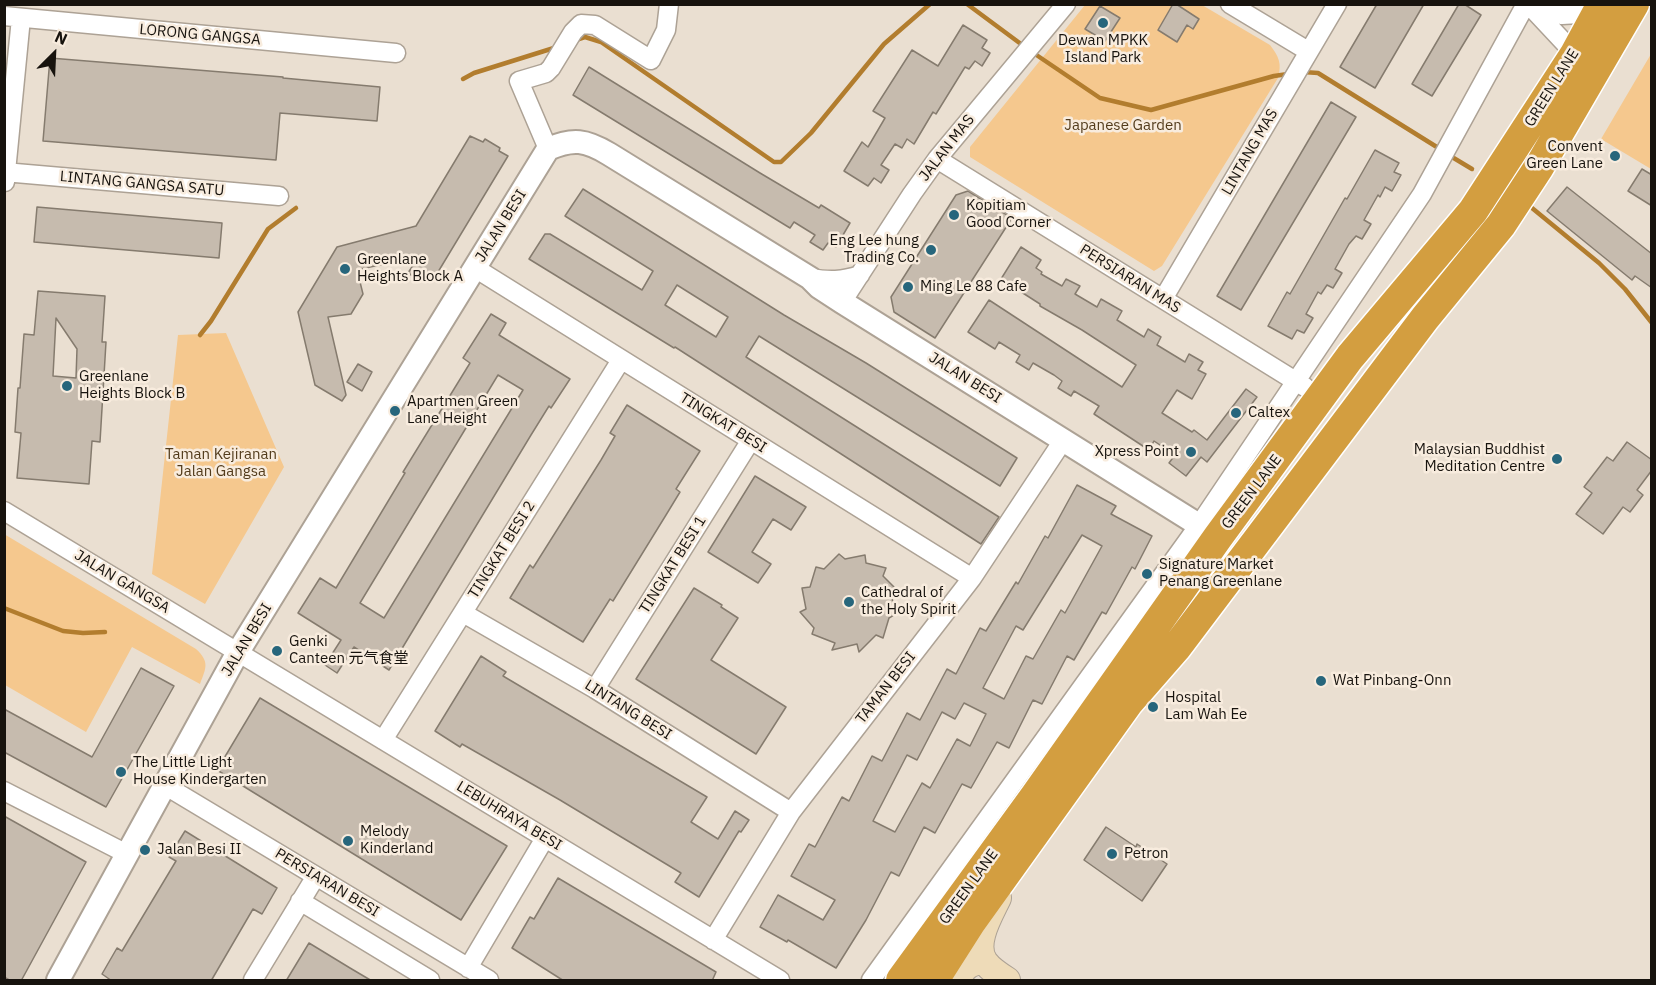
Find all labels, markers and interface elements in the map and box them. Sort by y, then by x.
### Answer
marker: Dewan MPKK Island Park [1096,16,1110,30]
street label: LORONG GANGSA [139,21,261,49]
north arrow [24,24,84,84]
text: N [52,26,71,49]
place label: Dewan MPKK Island Park [1058,32,1148,67]
street label: GREEN LANE [1521,46,1583,130]
street label: LINTANG MAS [1218,106,1282,198]
street label: JALAN MAS [916,111,978,185]
park label: Japanese Garden [1064,117,1182,135]
place label: Convent Green Lane [1526,138,1603,173]
marker: Convent Green Lane [1608,149,1622,163]
street label: LINTANG GANGSA SATU [59,168,225,200]
street label: JALAN BESI [472,186,530,266]
place label: Kopitiam Good Corner [966,197,1051,232]
marker: Kopitiam Good Corner [947,208,961,222]
place label: Eng Lee hung Trading Co. [829,232,919,267]
street label: PERSIARAN MAS [1076,241,1184,317]
marker: Eng Lee hung Trading Co. [924,243,938,257]
place label: Greenlane Heights Block A [357,251,463,286]
marker: Greenlane Heights Block A [338,262,352,276]
place label: Ming Le 88 Cafe [920,278,1027,296]
marker: Ming Le 88 Cafe [901,280,915,294]
street label: JALAN BESI [925,349,1005,407]
place label: Greenlane Heights Block B [79,368,185,403]
marker: Greenlane Heights Block B [60,379,74,393]
street label: TINGKAT BESI [676,389,770,457]
place label: Apartmen Green Lane Height [407,393,518,428]
marker: Apartmen Green Lane Height [388,404,402,418]
place label: Caltex [1248,404,1290,422]
marker: Caltex [1229,406,1243,420]
place label: Malaysian Buddhist Meditation Centre [1414,441,1545,476]
place label: Xpress Point [1095,443,1179,461]
marker: Xpress Point [1184,445,1198,459]
park label: Taman Kejiranan Jalan Gangsa [165,446,277,481]
street label: GREEN LANE [1218,451,1286,533]
marker: Malaysian Buddhist Meditation Centre [1550,452,1564,466]
street label: TINGKAT BESI 2 [465,498,539,602]
street label: TINGKAT BESI 1 [636,513,710,617]
street label: JALAN GANGSA [71,546,173,618]
place label: Signature Market Penang Greenlane [1159,556,1282,591]
marker: Signature Market Penang Greenlane [1140,567,1154,581]
place label: Cathedral of the Holy Spirit [861,584,956,619]
marker: Cathedral of the Holy Spirit [842,595,856,609]
street label: JALAN BESI [218,600,276,680]
place label: Genki Canteen 元气食堂 [289,633,409,668]
marker: Genki Canteen 元气食堂 [270,644,284,658]
street label: TAMAN BESI [852,648,920,728]
place label: Wat Pinbang-Onn [1333,672,1451,690]
marker: Wat Pinbang-Onn [1314,674,1328,688]
street label: LINTANG BESI [581,676,675,744]
place label: Hospital Lam Wah Ee [1165,689,1247,724]
marker: Hospital Lam Wah Ee [1146,700,1160,714]
place label: The Little Light House Kindergarten [133,754,267,789]
marker: The Little Light House Kindergarten [114,765,128,779]
street label: LEBUHRAYA BESI [453,777,565,855]
place label: Melody Kinderland [360,823,434,858]
marker: Melody Kinderland [341,834,355,848]
place label: Jalan Besi II [157,841,241,859]
marker: Jalan Besi II [138,843,152,857]
street label: PERSIARAN BESI [272,845,382,921]
place label: Petron [1124,845,1169,863]
street label: GREEN LANE [936,846,1002,928]
marker: Petron [1105,847,1119,861]

